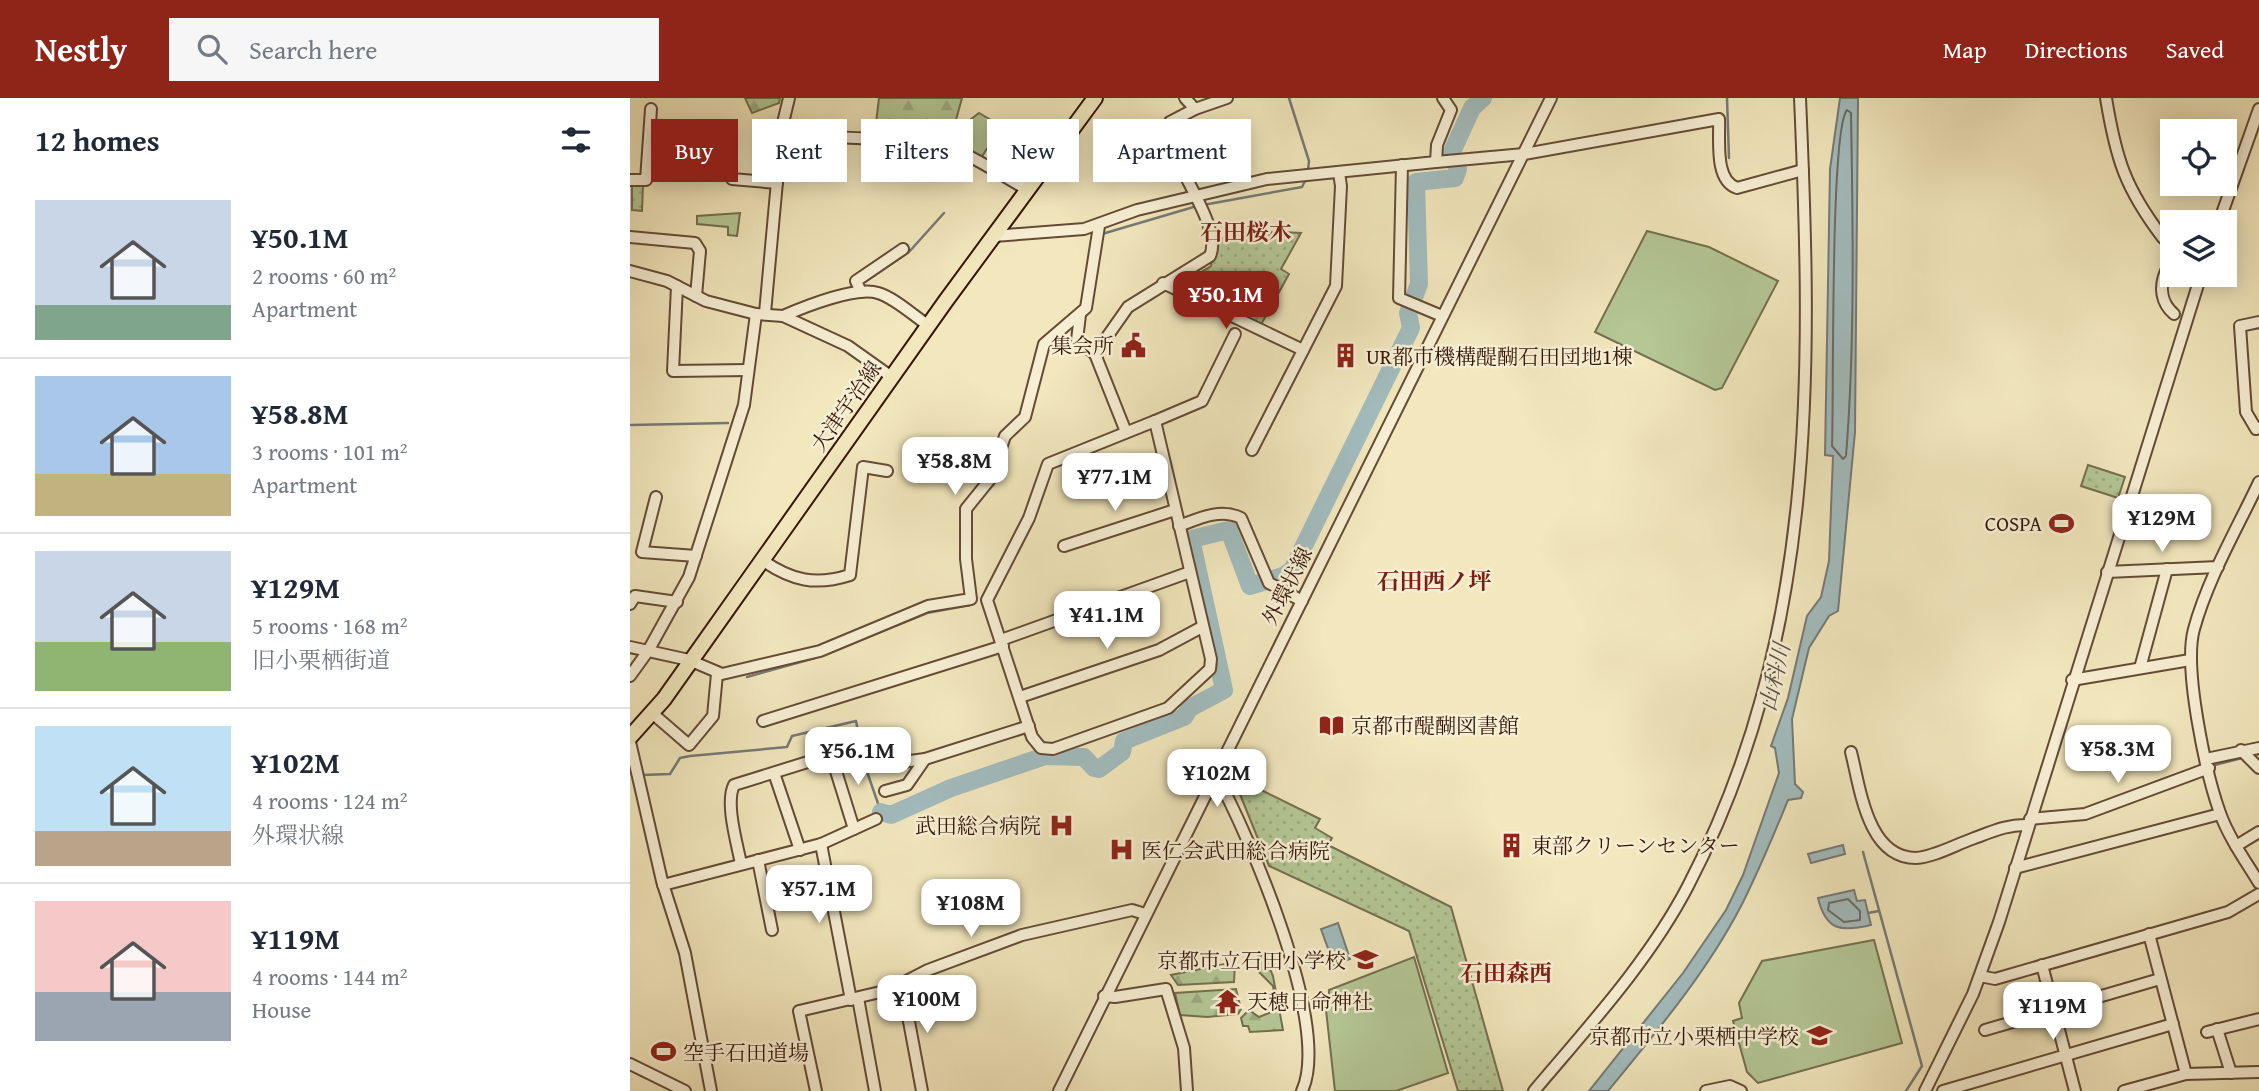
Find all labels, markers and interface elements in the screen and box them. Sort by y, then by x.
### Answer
search box [169,18,659,81]
text: Nestly [35,25,127,73]
icon: search [193,30,231,68]
text: Search here [249,30,377,69]
text: Map [1943,32,1987,67]
text: Directions [2025,32,2128,67]
text: Saved [2166,32,2224,67]
text: 12 homes [35,118,160,162]
chip: Buy [651,119,738,182]
chip: Rent [752,119,847,182]
chip: Filters [861,119,973,182]
chip: New [987,119,1079,182]
chip: Apartment [1093,119,1251,182]
map controls [2160,119,2237,287]
button: locate [2160,119,2237,196]
icon: filters [557,121,595,159]
button: layers [2160,210,2237,287]
text: ¥50.1M [252,215,348,259]
district label: 石田桜木 [1200,215,1292,248]
icon: home [91,228,175,312]
text: 2 rooms · 60 m² [252,259,396,292]
pin: ¥50.1M [1169,272,1283,331]
text: ¥50.1M [1189,277,1263,310]
text: Apartment [252,292,357,325]
place label: 集会所 [1051,330,1114,361]
public building icon: 集会所 [1120,331,1148,359]
place label: UR都市機構醍醐石田団地1棟 [1366,341,1633,372]
building icon: UR都市機構醍醐石田団地1棟 [1332,342,1360,370]
street label: 大津宇治線 [803,354,889,458]
text: ¥58.8M [252,391,348,435]
icon: home [91,404,175,488]
text: 3 rooms · 101 m² [252,435,407,468]
pin: ¥58.8M [898,438,1012,497]
text: ¥58.8M [918,443,992,476]
pin: ¥77.1M [1058,454,1172,513]
text: ¥77.1M [1078,459,1152,492]
text: Apartment [252,468,357,501]
pin: ¥129M [2113,494,2211,554]
text: ¥129M [2128,500,2196,533]
place label: COSPA [1985,508,2042,539]
sports icon: COSPA [2048,509,2076,537]
street label: 外環状線 [1254,542,1320,630]
district label: 石田西ノ坪 [1377,564,1492,597]
text: ¥129M [252,565,340,609]
icon: home [91,579,175,663]
pin: ¥41.1M [1050,592,1164,651]
text: ¥41.1M [1070,597,1144,630]
text: 5 rooms · 168 m² [252,609,407,642]
water label: 山科川 [1750,637,1799,714]
text: 旧小栗栖街道 [252,643,390,676]
place label: 京都市醍醐図書館 [1351,710,1519,741]
library icon: 京都市醍醐図書館 [1317,711,1345,739]
pin: ¥58.3M [2061,726,2175,785]
pin: ¥56.1M [801,728,915,787]
text: ¥58.3M [2081,731,2155,764]
text: ¥56.1M [821,733,895,766]
text: ¥102M [252,740,340,784]
pin: ¥102M [1168,750,1266,809]
icon: home [91,754,175,838]
text: ¥102M [1183,755,1251,788]
text: 4 rooms · 124 m² [252,784,407,817]
place label: 武田総合病院 [915,810,1041,841]
hospital icon: 武田総合病院 [1047,811,1075,839]
text: 外環状線 [252,818,344,851]
place label: 東部クリーンセンター [1531,830,1740,861]
building icon: 東部クリーンセンター [1497,831,1525,859]
place label: 医仁会武田総合病院 [1141,835,1330,866]
hospital icon: 医仁会武田総合病院 [1107,836,1135,864]
pin: ¥57.1M [762,866,876,925]
text: ¥57.1M [782,871,856,904]
pin: ¥108M [922,880,1020,939]
text: ¥108M [937,885,1005,918]
text: ¥119M [252,916,340,960]
icon: home [91,929,175,1013]
place label: 京都市立石田小学校 [1157,945,1346,976]
school or university icon: 京都市立石田小学校 [1352,946,1380,974]
district label: 石田森西 [1460,956,1552,989]
text: 4 rooms · 144 m² [252,960,407,993]
pin: ¥100M [878,976,976,1035]
text: ¥100M [893,981,961,1014]
pin: ¥119M [2004,982,2102,1042]
place label: 天穂日命神社 [1247,986,1373,1017]
temple icon: 天穂日命神社 [1213,987,1241,1015]
text: ¥119M [2019,988,2087,1021]
text: House [252,993,311,1026]
place label: 京都市立小栗栖中学校 [1589,1021,1799,1052]
school or university icon: 京都市立小栗栖中学校 [1805,1022,1833,1050]
place label: 空手石田道場 [683,1037,809,1068]
sports icon: 空手石田道場 [649,1038,677,1066]

